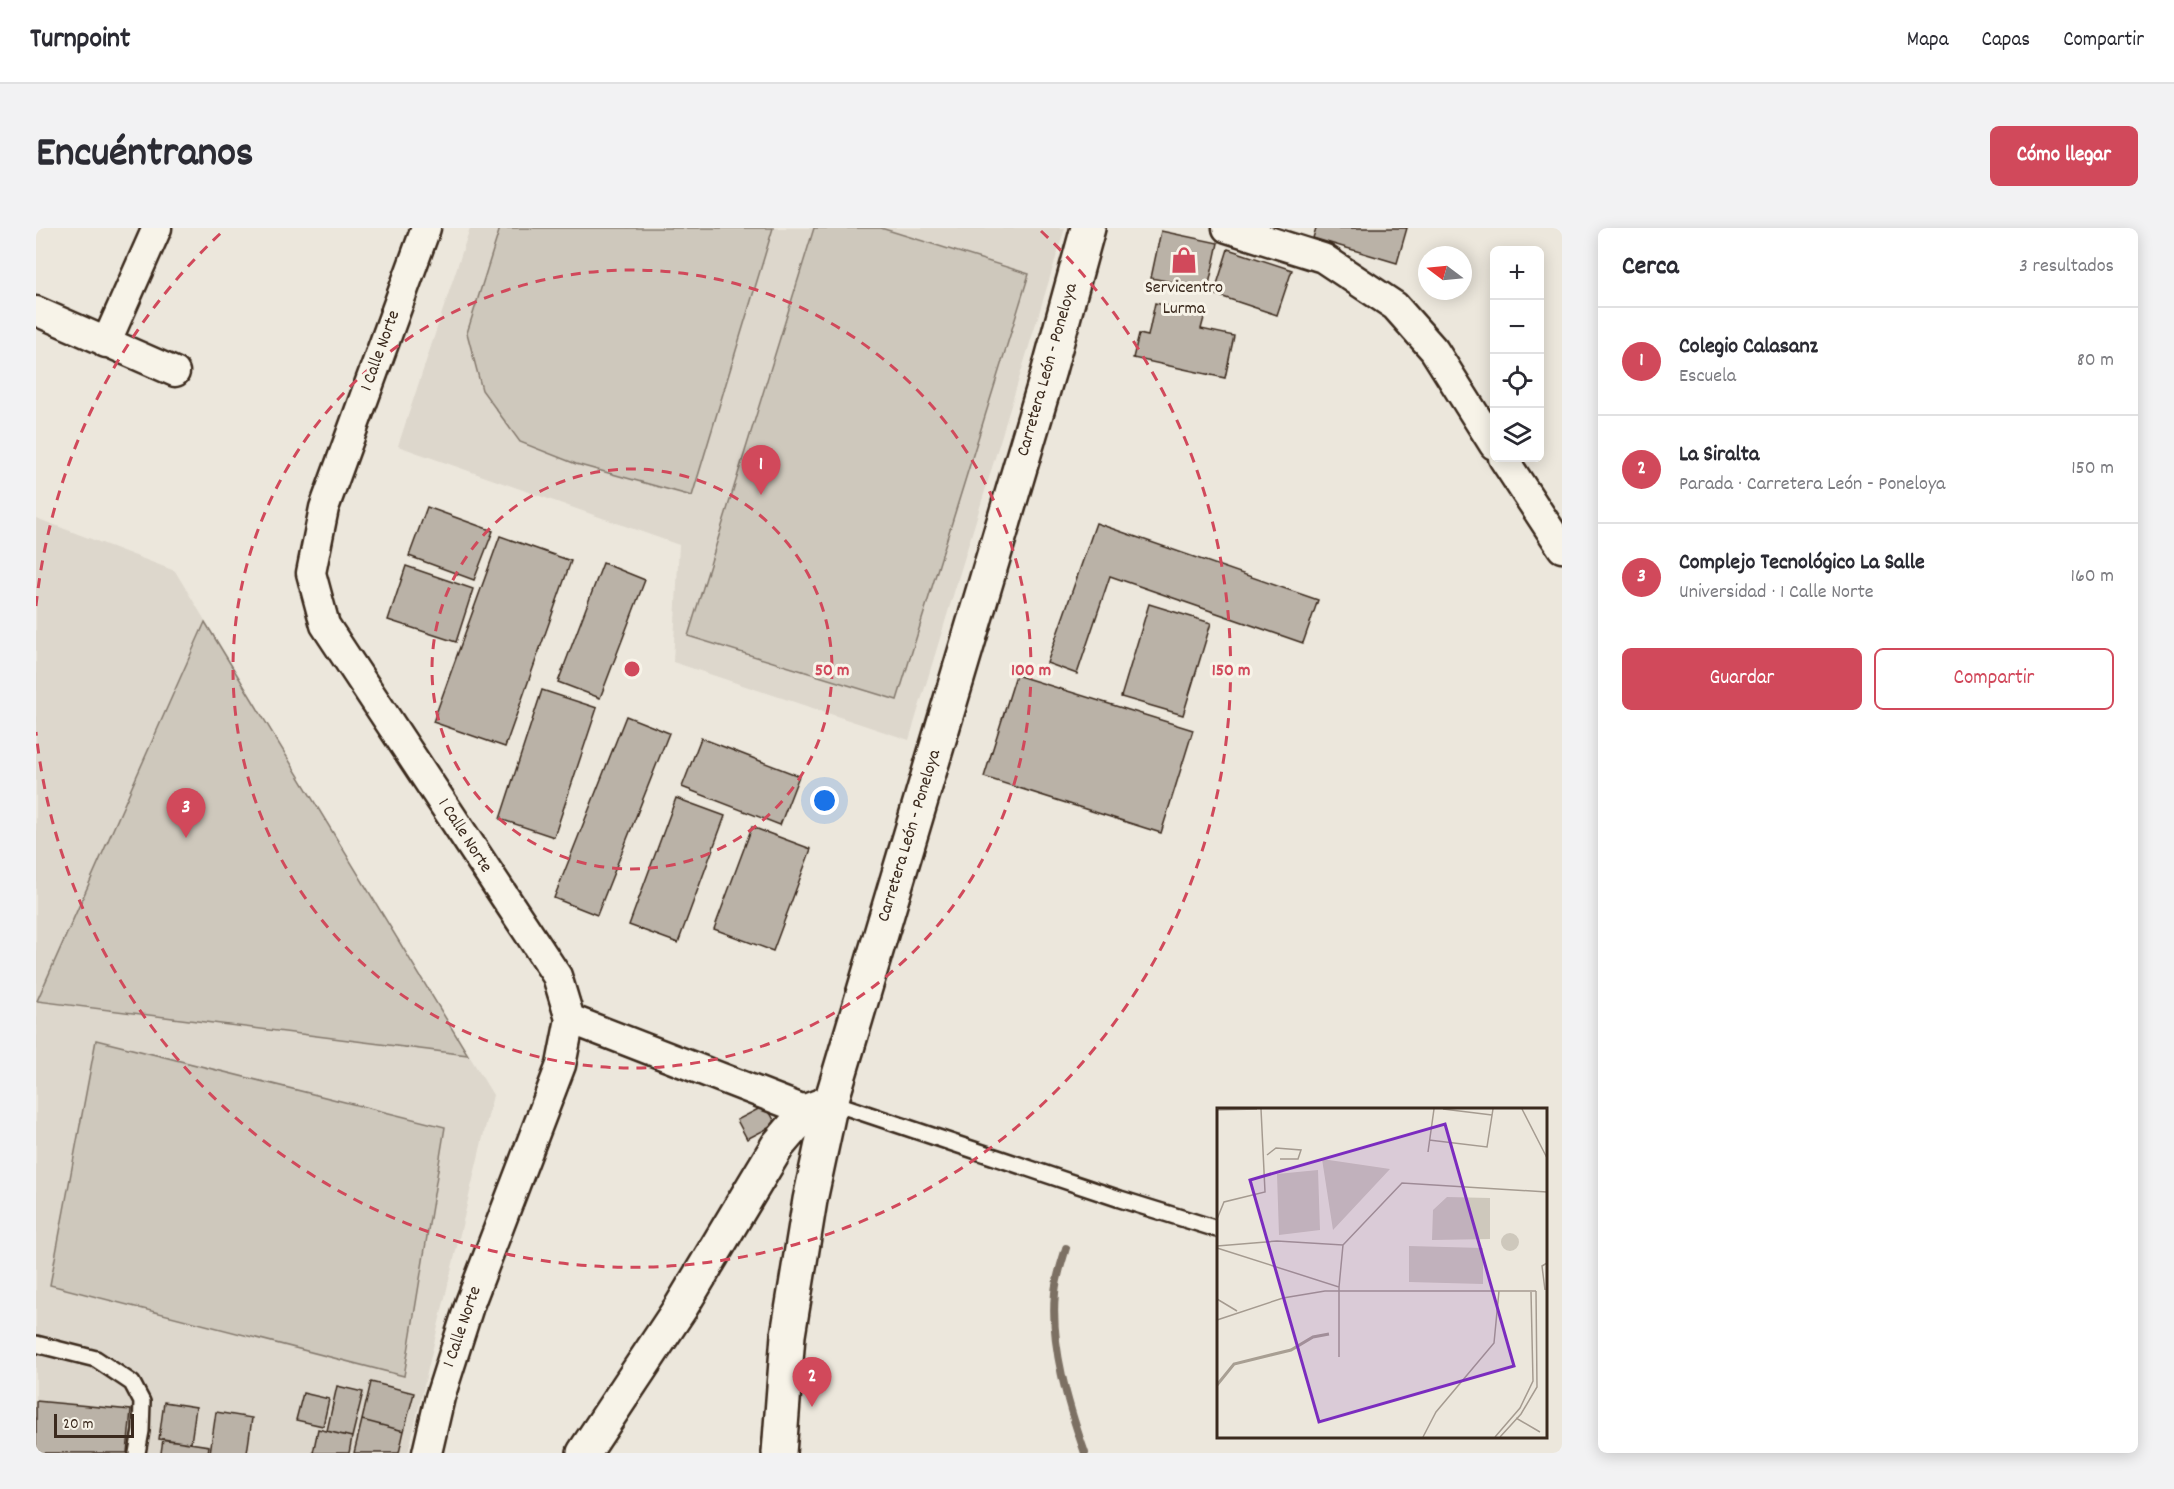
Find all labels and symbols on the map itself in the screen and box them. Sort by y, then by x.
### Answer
shop icon: Servicentro Lurma [1169,245,1199,275]
north arrow [1418,246,1472,300]
place label: Servicentro Lurma [1145,276,1223,322]
street label: Carretera León - Poneloya [1011,280,1085,459]
street label: 1 Calle Norte [355,307,407,395]
pin: 1 [742,446,780,495]
centre of rings [622,659,642,679]
text: 50 m [815,659,849,684]
text: 100 m [1011,659,1051,684]
text: 150 m [1212,659,1250,684]
street label: Carretera León - Poneloya [872,746,948,925]
your location [810,786,839,815]
pin: 3 [166,788,206,838]
street label: 1 Calle Norte [431,794,497,878]
inset map [1217,1108,1547,1438]
street label: 1 Calle Norte [437,1283,489,1371]
pin: 2 [792,1358,832,1407]
scale bar [54,1411,134,1438]

